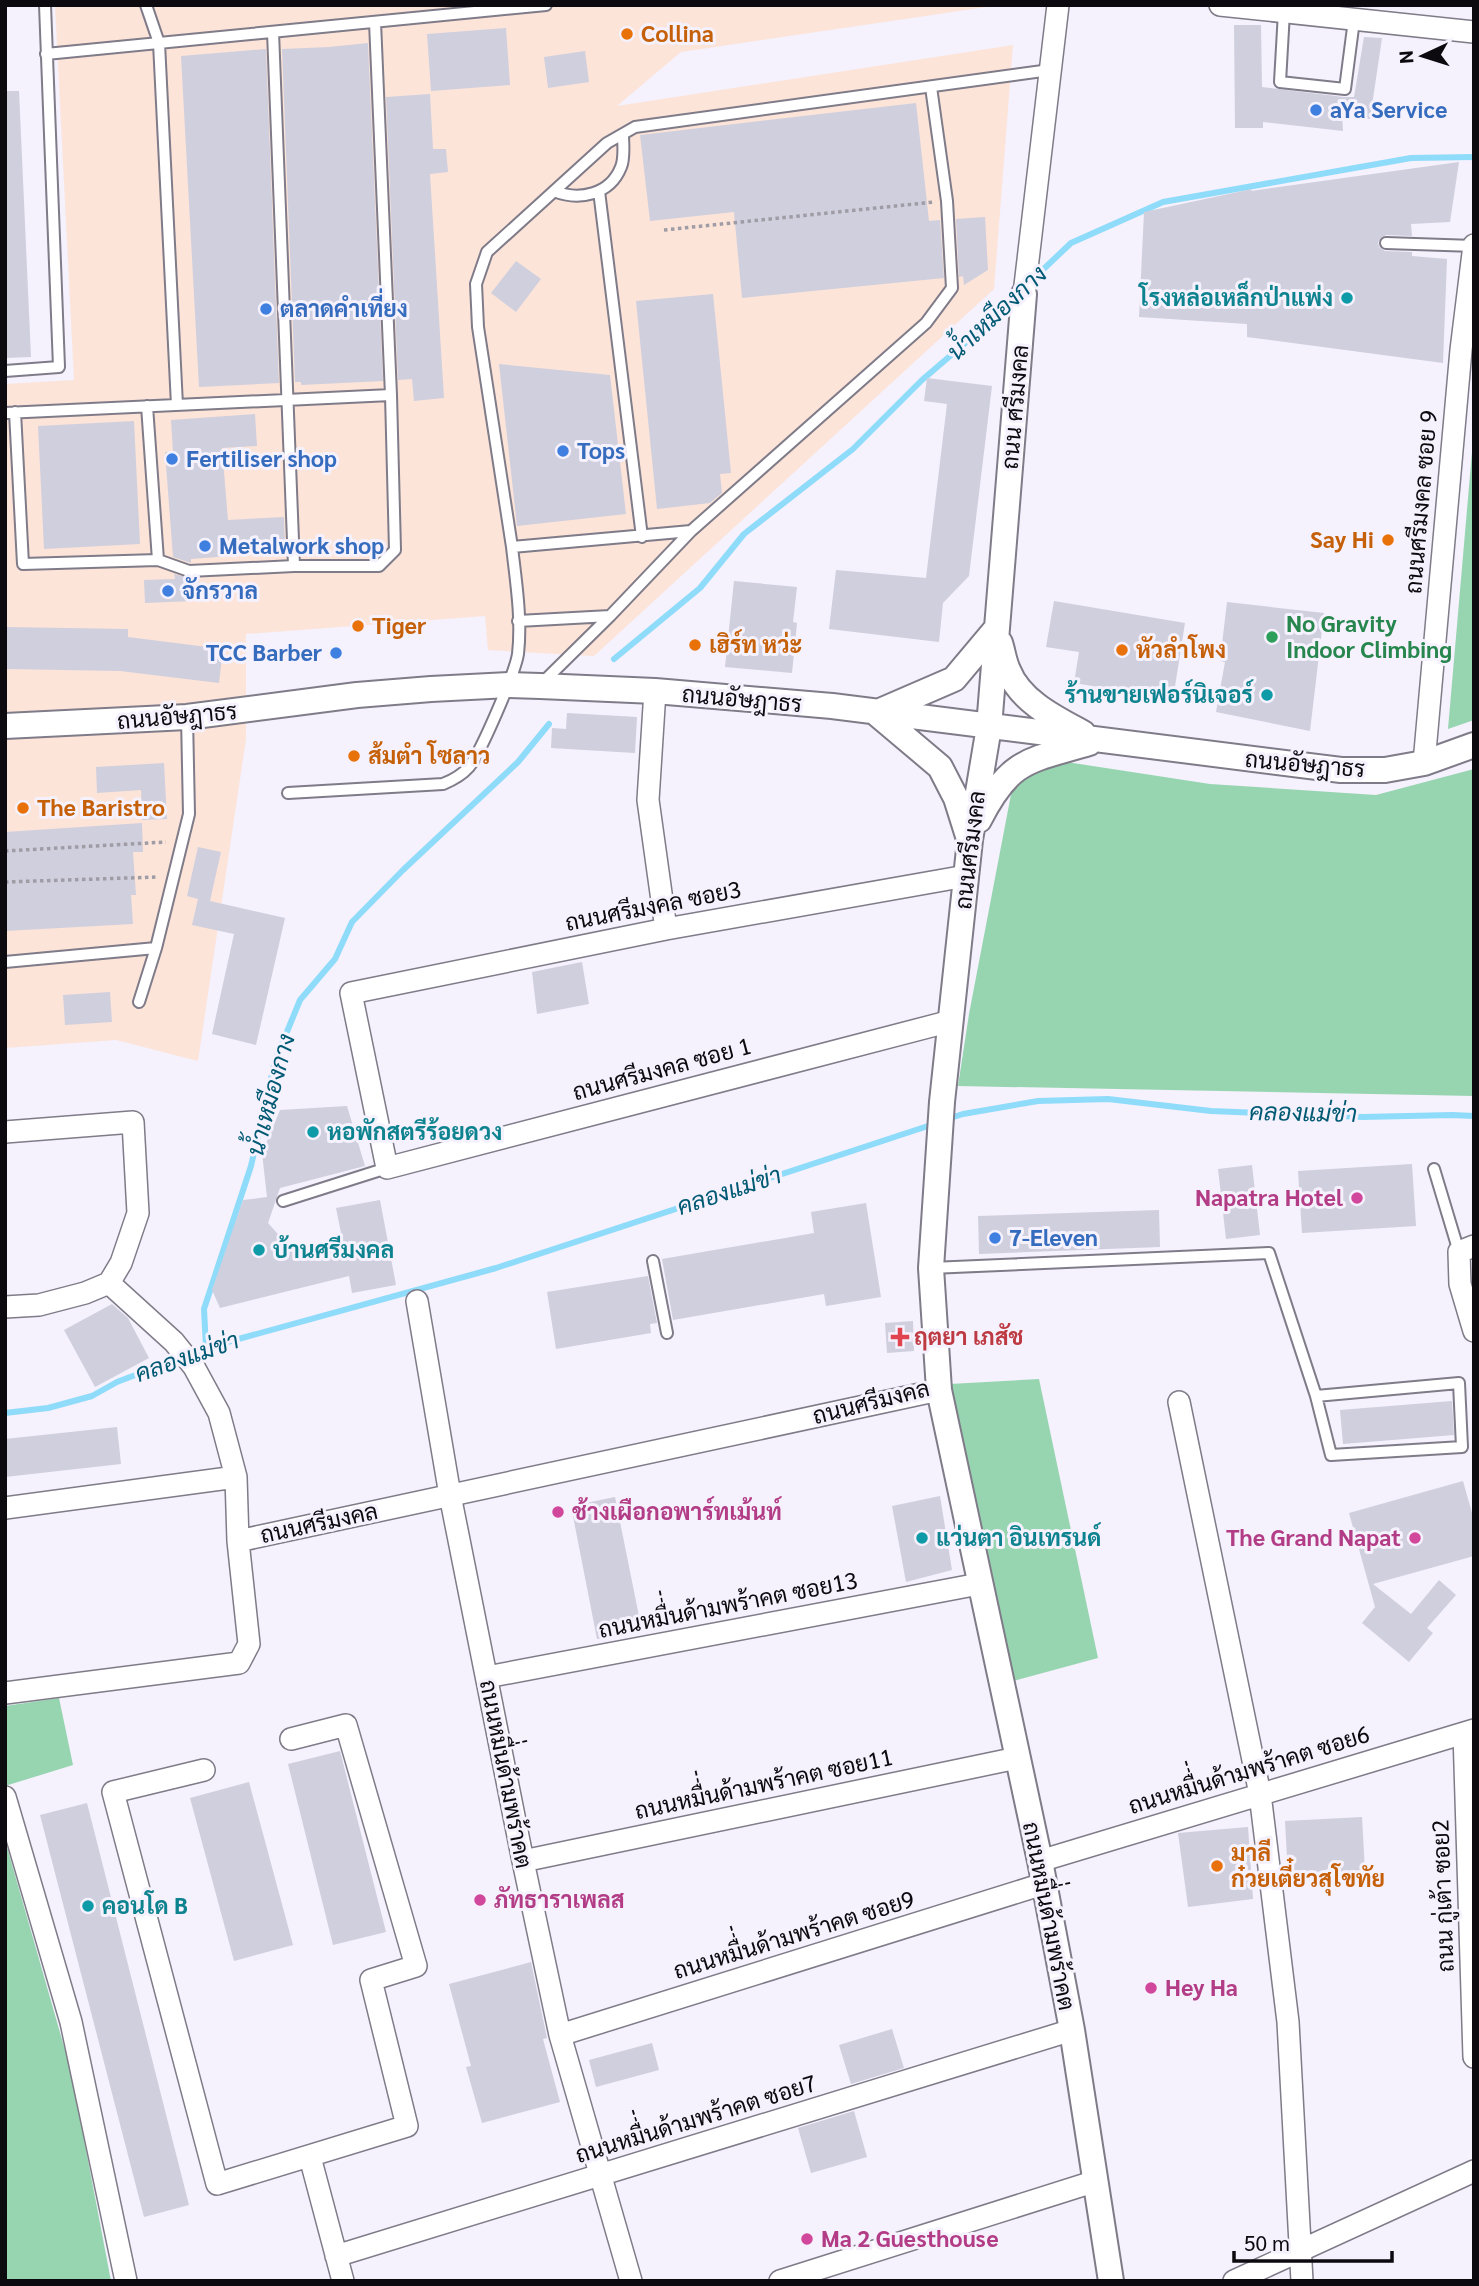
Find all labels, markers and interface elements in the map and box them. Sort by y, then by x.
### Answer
place label: Collina [641,17,714,47]
north arrow [1388,21,1458,91]
marker: Collina [619,26,635,42]
text: N [1393,50,1417,65]
place label: aYa Service [1330,93,1447,123]
marker: aYa Service [1308,102,1324,118]
water label: น้ำเหมืองกาง [937,255,1053,366]
place label: โรงหล่อเหล็กป่าแพ่ง [1137,280,1333,311]
place label: ตลาดคำเที่ยง [280,288,408,322]
marker: โรงหล่อเหล็กป่าแพ่ง [1339,290,1355,306]
marker: ตลาดคำเที่ยง [258,301,274,317]
street label: ถนน ศรีมงคล [993,343,1033,470]
street label: ถนนศรีมงคล ซอย 9 [1396,409,1442,595]
place label: Tops [577,434,625,464]
place label: Fertiliser shop [186,442,337,472]
marker: Tops [555,443,571,459]
marker: Fertiliser shop [164,451,180,467]
place label: Say Hi [1310,523,1374,553]
place label: Metalwork shop [219,529,384,559]
marker: Say Hi [1380,532,1396,548]
marker: Metalwork shop [197,538,213,554]
place label: จักรวาล [182,574,258,604]
marker: จักรวาล [160,583,176,599]
place label: No Gravity Indoor Climbing [1286,607,1452,663]
place label: Tiger [372,609,426,639]
marker: Tiger [350,618,366,634]
place label: เฮิร์ท หว่ะ [709,628,802,658]
marker: No Gravity Indoor Climbing [1264,629,1280,645]
place label: หัวลำโพง [1136,633,1226,663]
place label: TCC Barber [206,636,322,666]
marker: เฮิร์ท หว่ะ [687,637,703,653]
marker: หัวลำโพง [1114,642,1130,658]
marker: TCC Barber [328,645,344,661]
street label: ถนนอัษฎาธร [681,677,804,720]
place label: ร้านขายเฟอร์นิเจอร์ [1064,678,1255,708]
marker: ร้านขายเฟอร์นิเจอร์ [1259,687,1275,703]
street label: ถนนอัษฎาธร [115,694,238,737]
place label: ส้มตำ โซลาว [368,739,490,769]
street label: ถนนอัษฎาธร [1244,742,1367,785]
marker: ส้มตำ โซลาว [346,748,362,764]
street label: ถนนศรีมงคล [946,789,990,911]
place label: The Baristro [37,791,165,821]
marker: The Baristro [15,800,31,816]
street label: ถนนศรีมงคล ซอย3 [562,872,743,936]
water label: น้ำเหมืองกาง [235,1029,301,1159]
street label: ถนนศรีมงคล ซอย 1 [569,1029,754,1105]
water label: คลองแม่ข่า [1249,1094,1357,1128]
place label: หอพักสตรีร้อยดวง [327,1115,502,1145]
marker: หอพักสตรีร้อยดวง [305,1124,321,1140]
water label: คลองแม่ข่า [672,1157,785,1221]
place label: Napatra Hotel [1195,1181,1344,1211]
marker: Napatra Hotel [1349,1190,1365,1206]
place label: 7-Eleven [1009,1221,1098,1251]
marker: 7-Eleven [987,1230,1003,1246]
place label: บ้านศรีมงคล [273,1233,394,1263]
marker: บ้านศรีมงคล [251,1242,267,1258]
place label: ฤตยา เภสัช [914,1320,1024,1351]
water label: คลองแม่ข่า [130,1322,243,1388]
marker: ฤตยา เภสัช [892,1329,908,1345]
street label: ถนนศรีมงคล [809,1371,932,1429]
street label: ถนนศรีมงคล [257,1494,380,1548]
place label: ช้างเผือกอพาร์ทเม้นท์ [572,1495,783,1525]
marker: ช้างเผือกอพาร์ทเม้นท์ [550,1504,566,1520]
place label: แว่นตา อินเทรนด์ [936,1521,1102,1551]
place label: The Grand Napat [1226,1521,1401,1551]
marker: แว่นตา อินเทรนด์ [914,1530,930,1546]
marker: The Grand Napat [1407,1530,1423,1546]
street label: ถนนหมื่่นด้ามพร้าคต ซอย13 [593,1552,860,1643]
street label: ถนนหมื่่นด้ามพร้าคต [475,1675,552,1871]
street label: ถนนหมื่่นด้ามพร้าคต ซอย6 [1121,1706,1373,1819]
street label: ถนนหมื่่นด้ามพร้าคต ซอย11 [629,1729,896,1824]
street label: ถนนหมื่่นด้ามพร้าคต [1018,1817,1095,2013]
street label: ถนน กู่เต้า ซอย2 [1423,1819,1463,1973]
place label: มาลี ก๋วยเตี๋ยวสุโขทัย [1231,1836,1385,1896]
marker: มาลี ก๋วยเตี๋ยวสุโขทัย [1209,1858,1225,1874]
street label: ถนนหมื่่นด้ามพร้าคต ซอย9 [666,1871,918,1984]
place label: ภัทธาราเพลส [494,1883,625,1913]
place label: คอนโด B [102,1889,188,1919]
marker: ภัทธาราเพลส [472,1892,488,1908]
marker: คอนโด B [80,1898,96,1914]
place label: Hey Ha [1165,1971,1238,2001]
marker: Hey Ha [1143,1980,1159,1996]
street label: ถนนหมื่่นด้ามพร้าคต ซอย7 [568,2055,820,2168]
scale bar [1234,2220,1392,2264]
place label: Ma 2 Guesthouse [821,2222,999,2252]
text: 50 m [1244,2229,1290,2256]
marker: Ma 2 Guesthouse [799,2231,815,2247]

